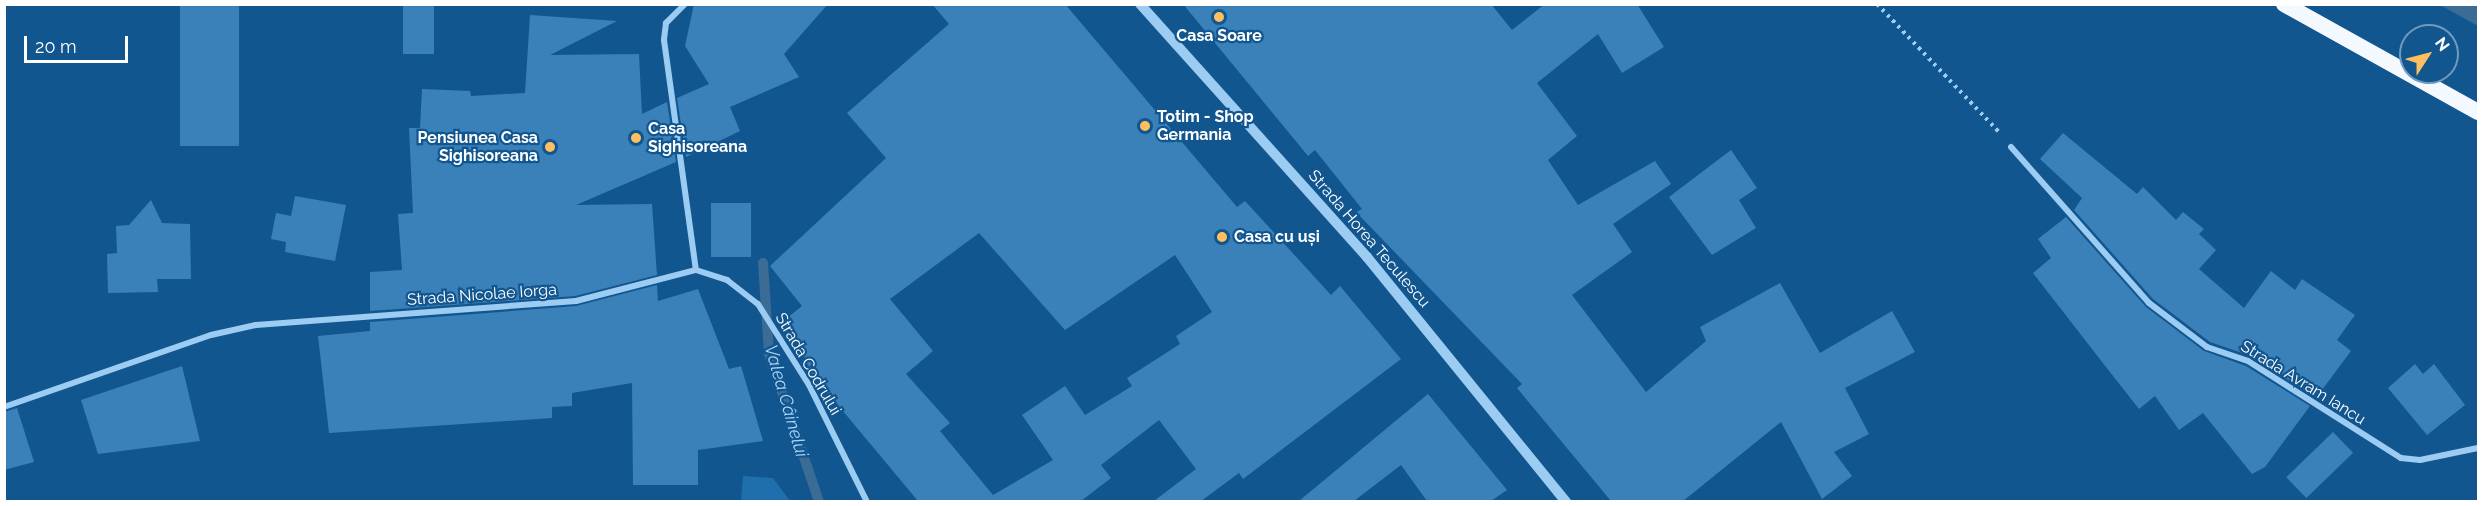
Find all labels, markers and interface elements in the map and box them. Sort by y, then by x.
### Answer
marker: Casa Soare [1212,10,1226,24]
scale bar [27,24,130,62]
north arrow [2399,24,2459,84]
place label: Casa Soare [1176,26,1262,46]
text: N [2431,34,2454,55]
text: 20 m [35,36,77,57]
place label: Totim - Shop Germania [1157,107,1254,145]
place label: Casa Sighisoreana [648,119,747,157]
marker: Totim - Shop Germania [1138,119,1152,133]
place label: Pensiunea Casa Sighisoreana [418,128,538,166]
marker: Casa Sighisoreana [629,131,643,145]
marker: Pensiunea Casa Sighisoreana [543,140,557,154]
street label: Strada Horea Teculescu [1304,166,1434,312]
place label: Casa cu uși [1234,227,1320,247]
marker: Casa cu uși [1215,230,1229,244]
street label: Strada Nicolae Iorga [407,280,557,310]
street label: Strada Codrului [771,309,845,419]
street label: Strada Avram Iancu [2237,337,2369,429]
water label: Valea Câinelui [760,342,812,460]

